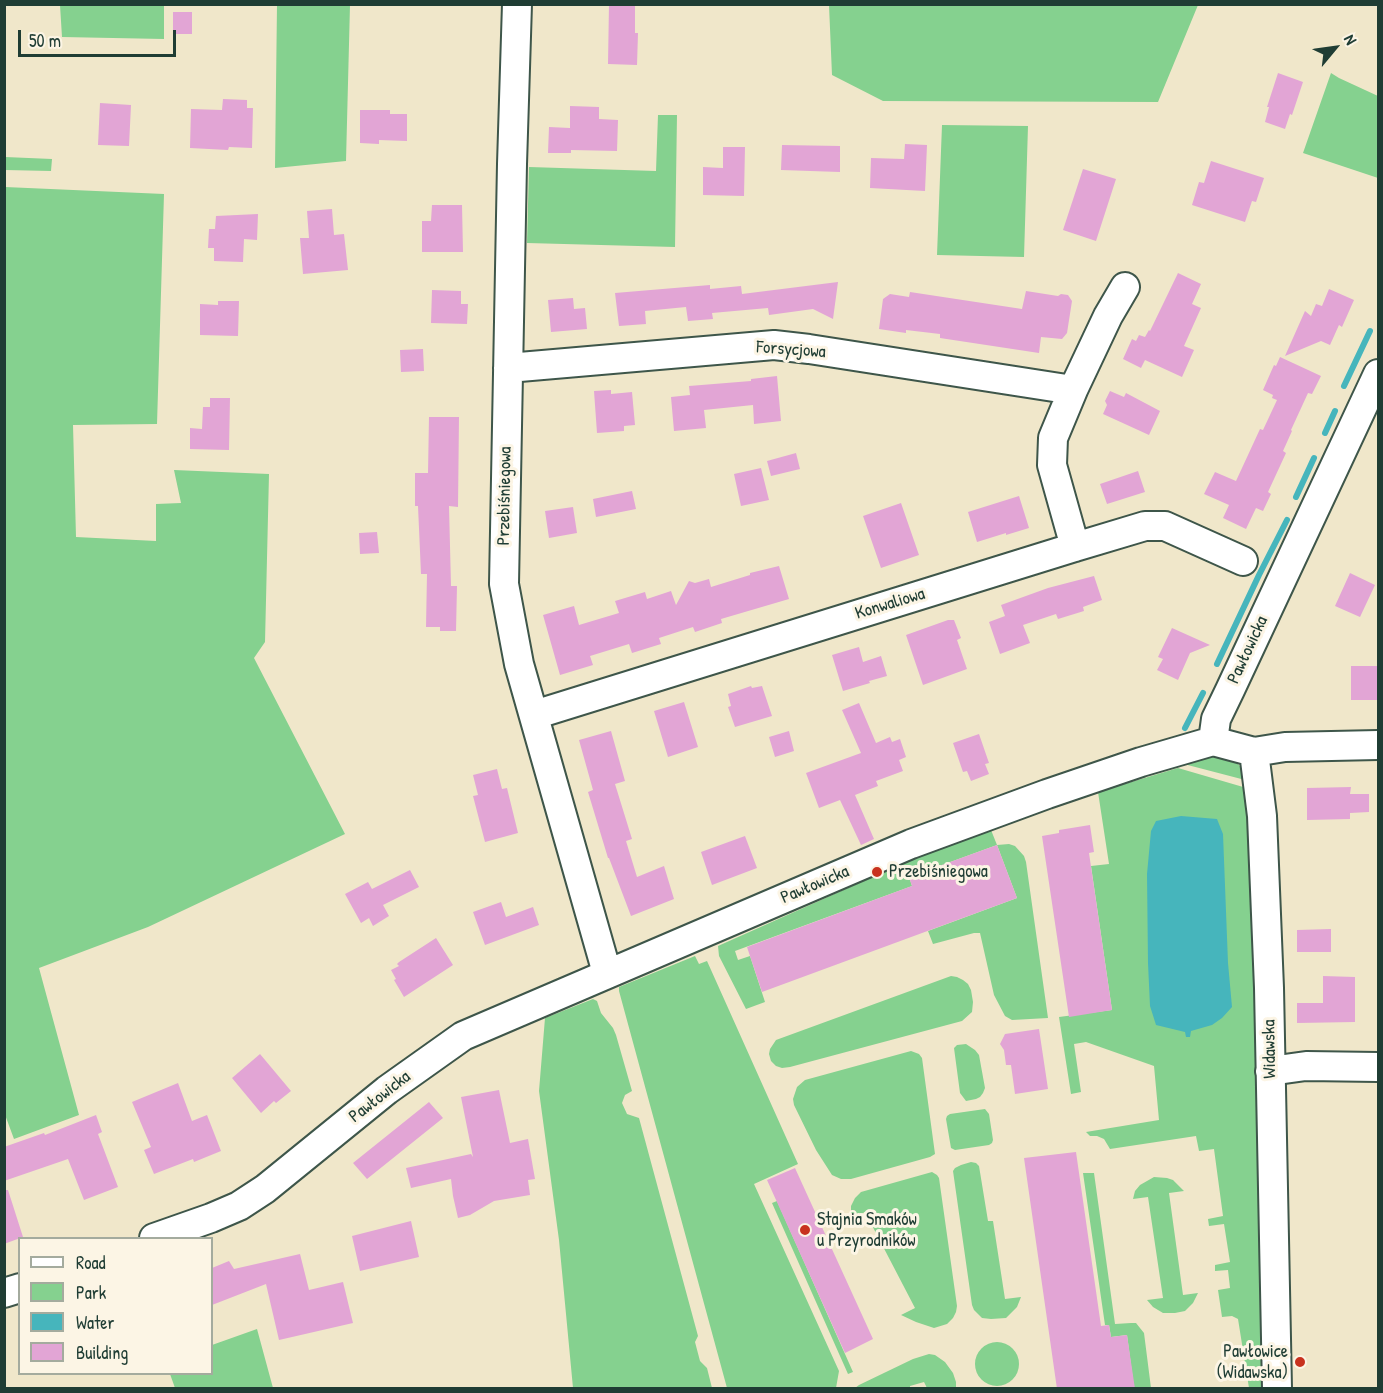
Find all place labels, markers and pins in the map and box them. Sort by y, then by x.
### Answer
place label: Przebiśniegowa [889,861,988,883]
marker: Przebiśniegowa [870,865,884,879]
place label: Stajnia Smaków u Przyrodników [817,1209,917,1252]
marker: Stajnia Smaków u Przyrodników [798,1223,812,1237]
place label: Pawłowice (Widawska) [1216,1341,1288,1384]
marker: Pawłowice (Widawska) [1293,1355,1307,1369]

